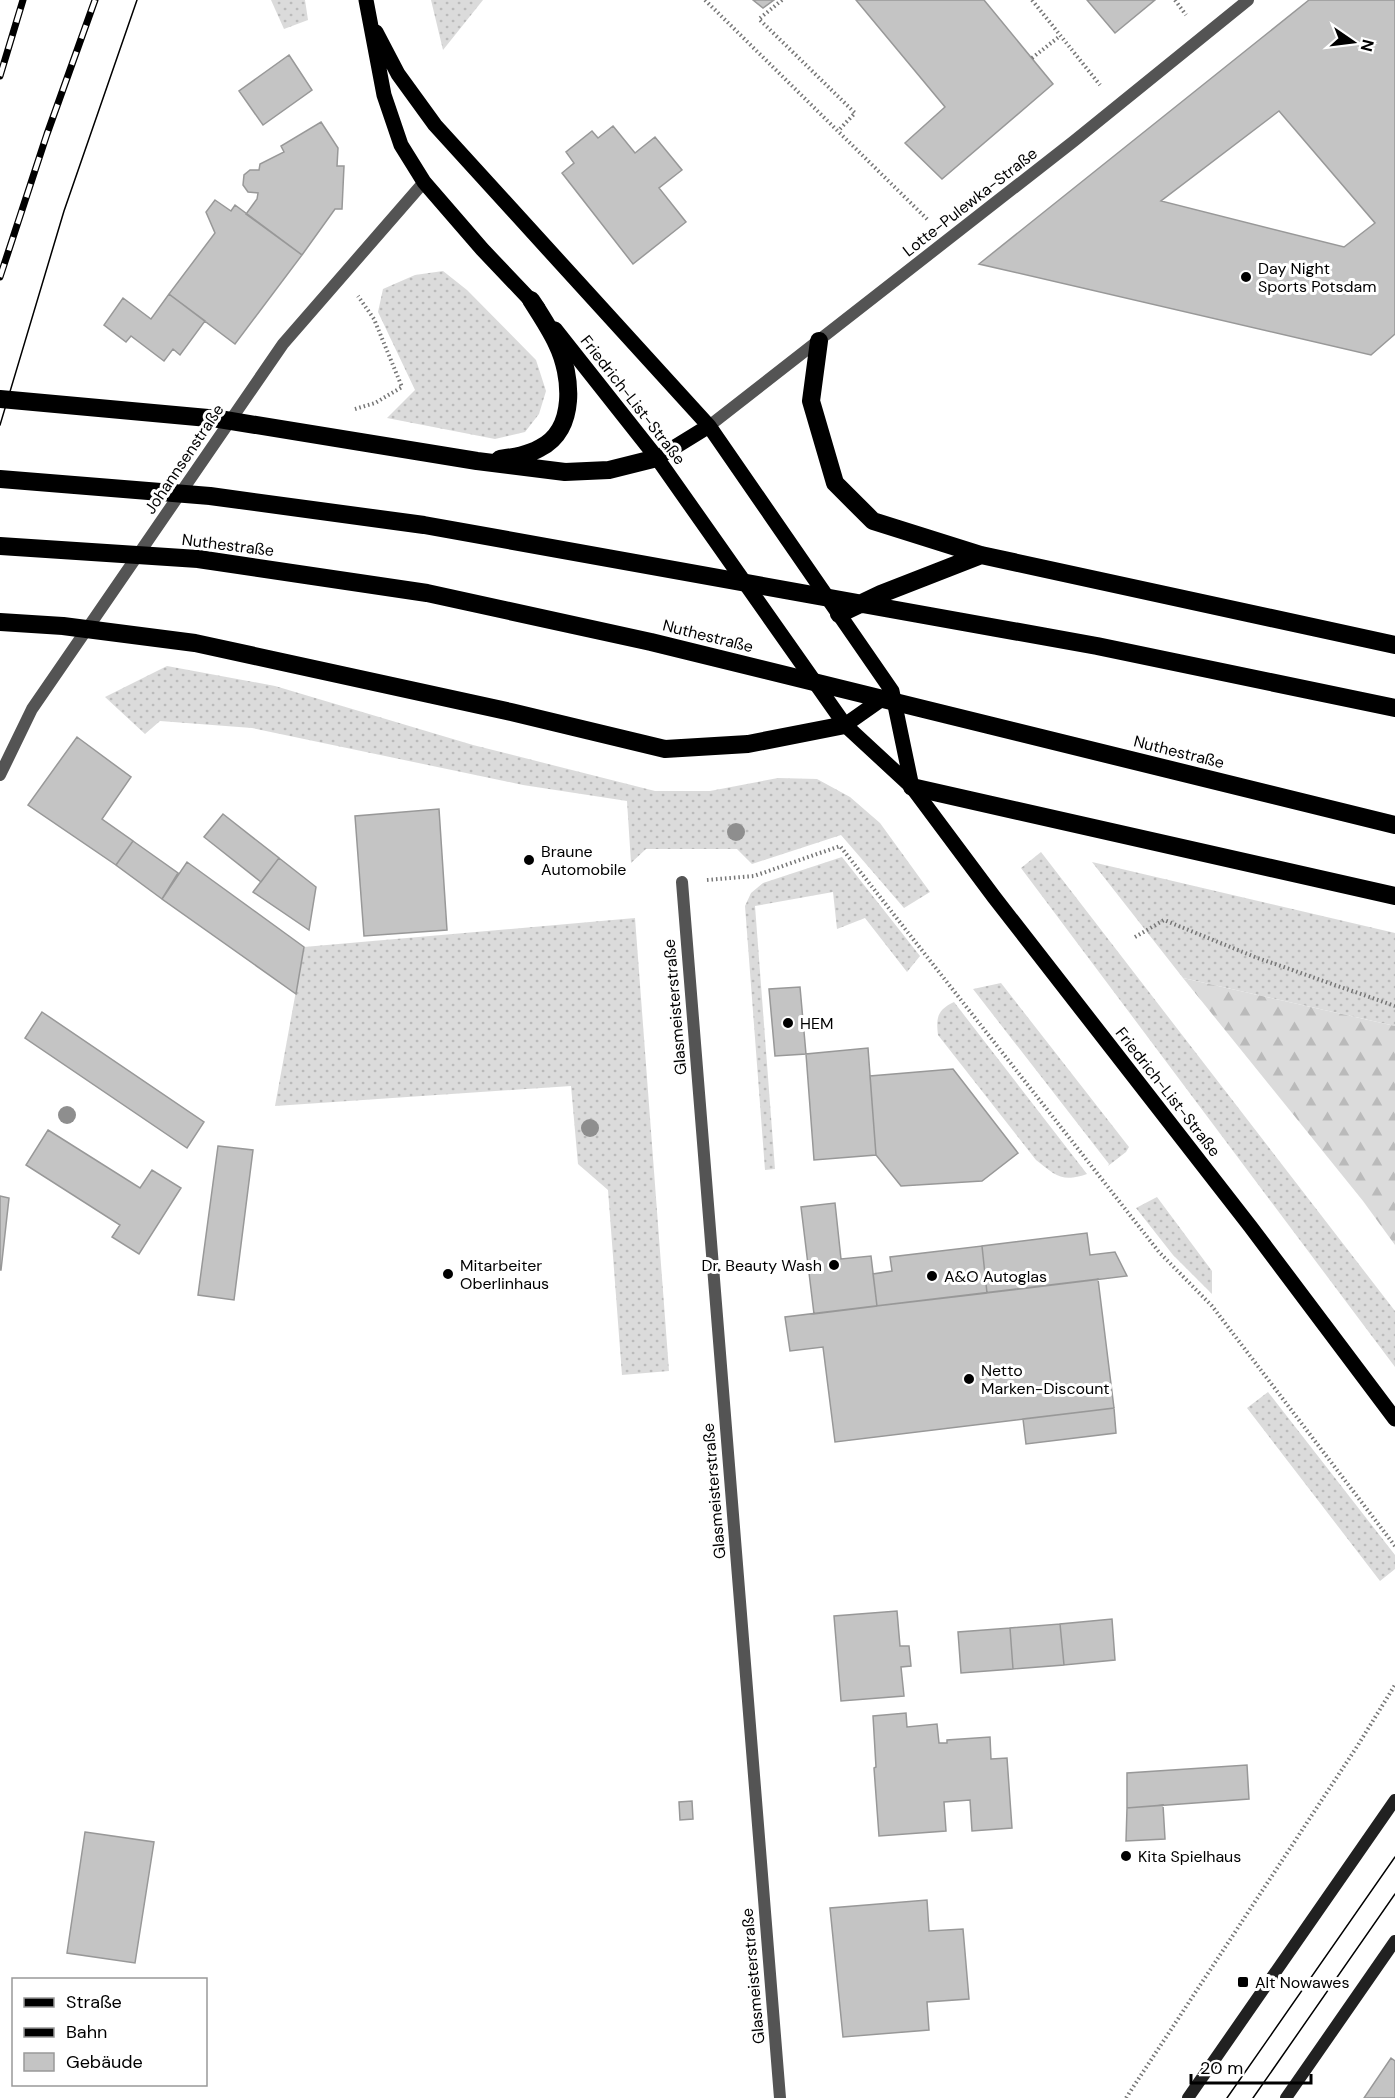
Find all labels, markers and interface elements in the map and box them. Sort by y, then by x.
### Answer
north arrow [1323,12,1383,72]
text: N [1355,37,1379,54]
street label: Lotte-Pulewka-Straße [898,143,1042,261]
place label: Day Night Sports Potsdam [1258,258,1377,297]
marker: Day Night Sports Potsdam [1239,270,1253,284]
street label: Friedrich-List-Straße [576,331,690,469]
street label: Johannsenstraße [139,400,229,518]
street label: Nuthestraße [181,529,275,561]
street label: Nuthestraße [660,615,756,657]
street label: Nuthestraße [1131,731,1227,773]
place label: Braune Automobile [541,841,626,880]
marker: Braune Automobile [522,853,536,867]
street label: Glasmeisterstraße [659,938,691,1076]
place label: HEM [800,1013,833,1034]
marker: HEM [781,1016,795,1030]
street label: Friedrich-List-Straße [1111,1023,1225,1161]
place label: Mitarbeiter Oberlinhaus [460,1255,549,1294]
place label: Dr. Beauty Wash [702,1255,822,1276]
marker: Dr. Beauty Wash [827,1258,841,1272]
place label: A&O Autoglas [944,1266,1047,1287]
marker: Mitarbeiter Oberlinhaus [441,1267,455,1281]
marker: A&O Autoglas [925,1269,939,1283]
place label: Netto Marken-Discount [981,1360,1110,1399]
marker: Netto Marken-Discount [962,1372,976,1386]
street label: Glasmeisterstraße [698,1422,730,1560]
place label: Kita Spielhaus [1138,1846,1241,1867]
marker: Kita Spielhaus [1119,1849,1133,1863]
street label: Glasmeisterstraße [737,1907,769,2045]
place label: Alt Nowawes [1255,1972,1349,1993]
marker: Alt Nowawes [1236,1975,1250,1989]
legend [12,1978,207,2086]
text: Straße [66,1990,122,2014]
text: Bahn [66,2020,107,2044]
scale bar [1191,2047,1311,2085]
text: Gebäude [66,2050,143,2074]
text: 20 m [1200,2056,1243,2080]

